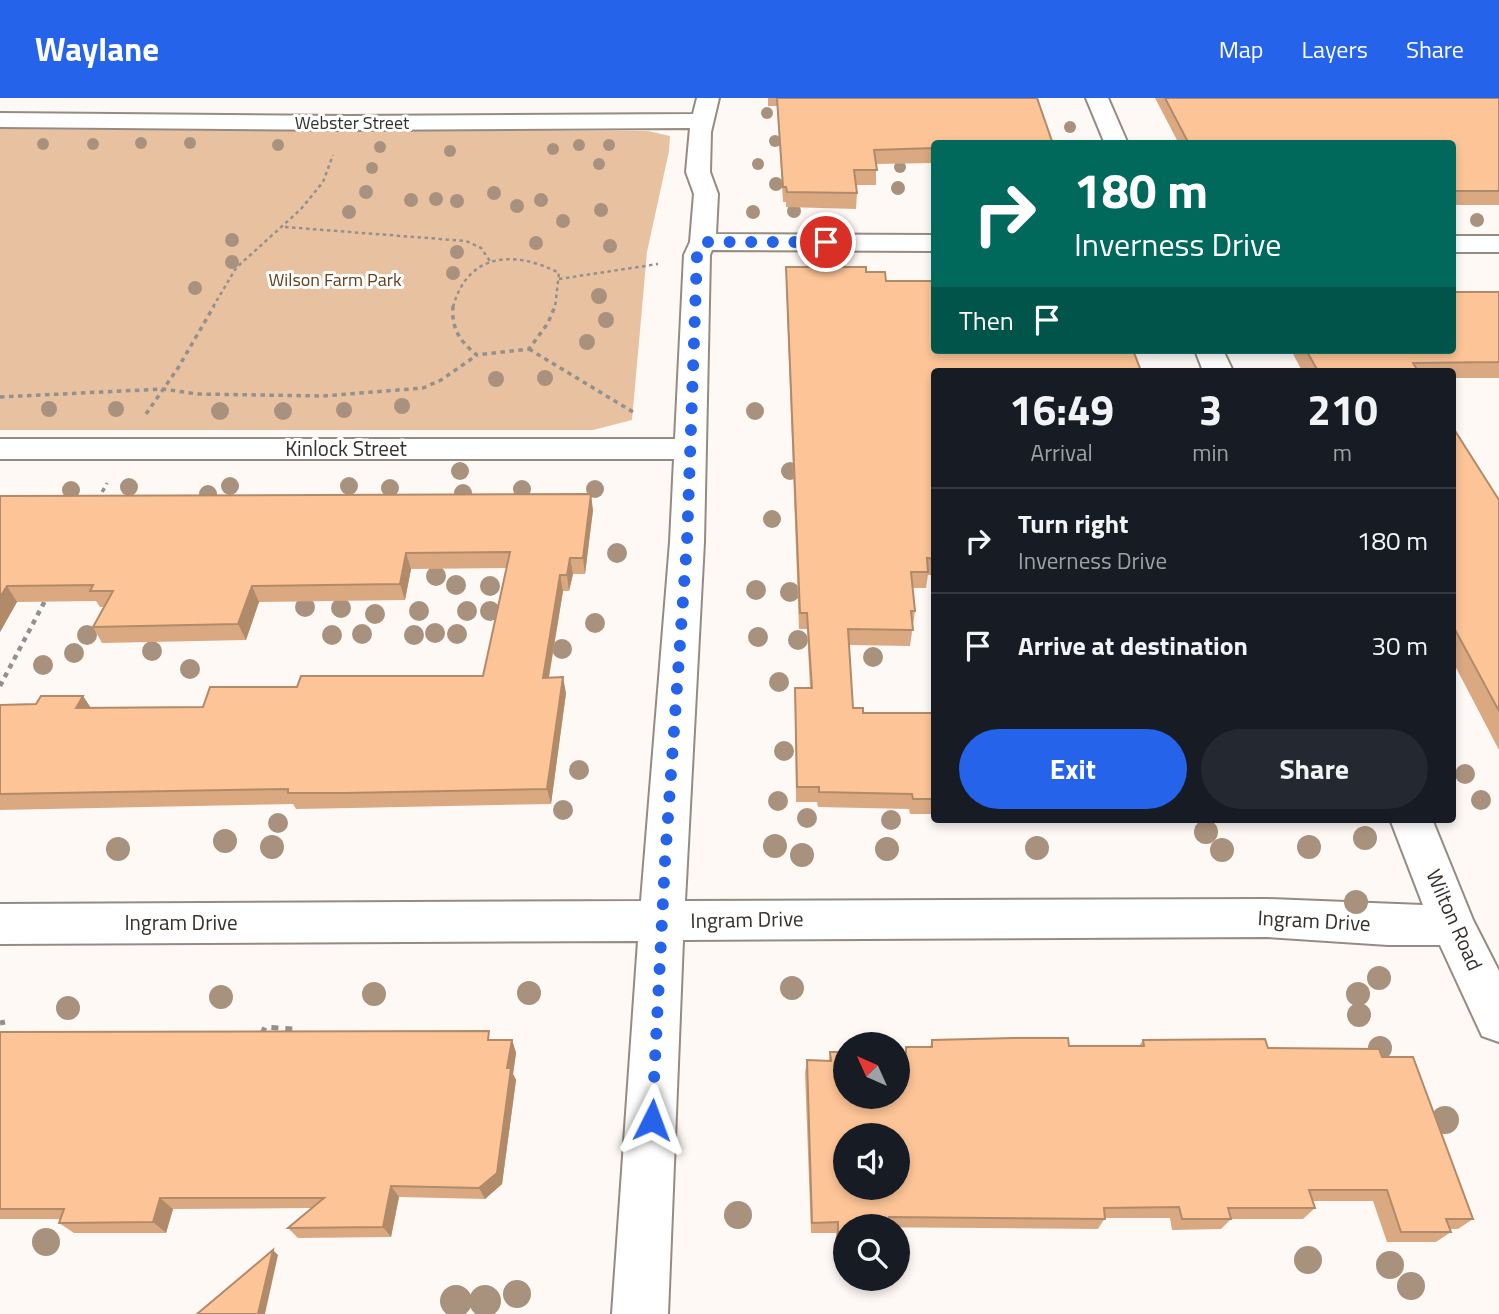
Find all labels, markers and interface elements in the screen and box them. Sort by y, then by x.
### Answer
text: Waylane [35,24,159,74]
text: Map [1219,31,1264,67]
text: Layers [1302,31,1368,67]
text: Share [1406,31,1464,67]
street label: Webster Street [295,109,410,136]
text: 180 m [1074,152,1208,227]
icon: right [959,168,1050,259]
pin [796,212,856,272]
text: Inverness Drive [1074,220,1281,268]
icon: arrive [807,223,845,261]
park label: Wilson Farm Park [268,266,402,293]
text: Then [959,301,1014,340]
icon: arrive [1028,301,1066,339]
text: 16:49 [1009,377,1114,441]
text: 3 [1199,377,1222,441]
text: 210 [1307,377,1378,441]
street label: Kinlock Street [285,432,407,464]
text: Arrival [1030,435,1093,470]
text: min [1192,435,1229,470]
text: m [1333,435,1352,470]
text: Turn right [1018,504,1129,543]
text: 180 m [1357,521,1428,560]
icon: right [959,522,997,560]
text: Inverness Drive [1018,543,1167,578]
text: Arrive at destination [1018,626,1248,665]
text: 30 m [1371,626,1428,665]
icon: arrive [959,627,997,665]
button: Exit [959,729,1187,809]
button: Share [1201,729,1428,809]
street label: Wilton Road [1418,864,1491,975]
street label: Ingram Drive [1257,901,1371,939]
street label: Ingram Drive [690,902,804,936]
street label: Ingram Drive [124,906,238,938]
north arrow [833,1032,910,1110]
map controls [833,1032,910,1291]
position arrow [615,1083,689,1157]
button: sound [833,1123,910,1200]
button: search [833,1214,910,1291]

